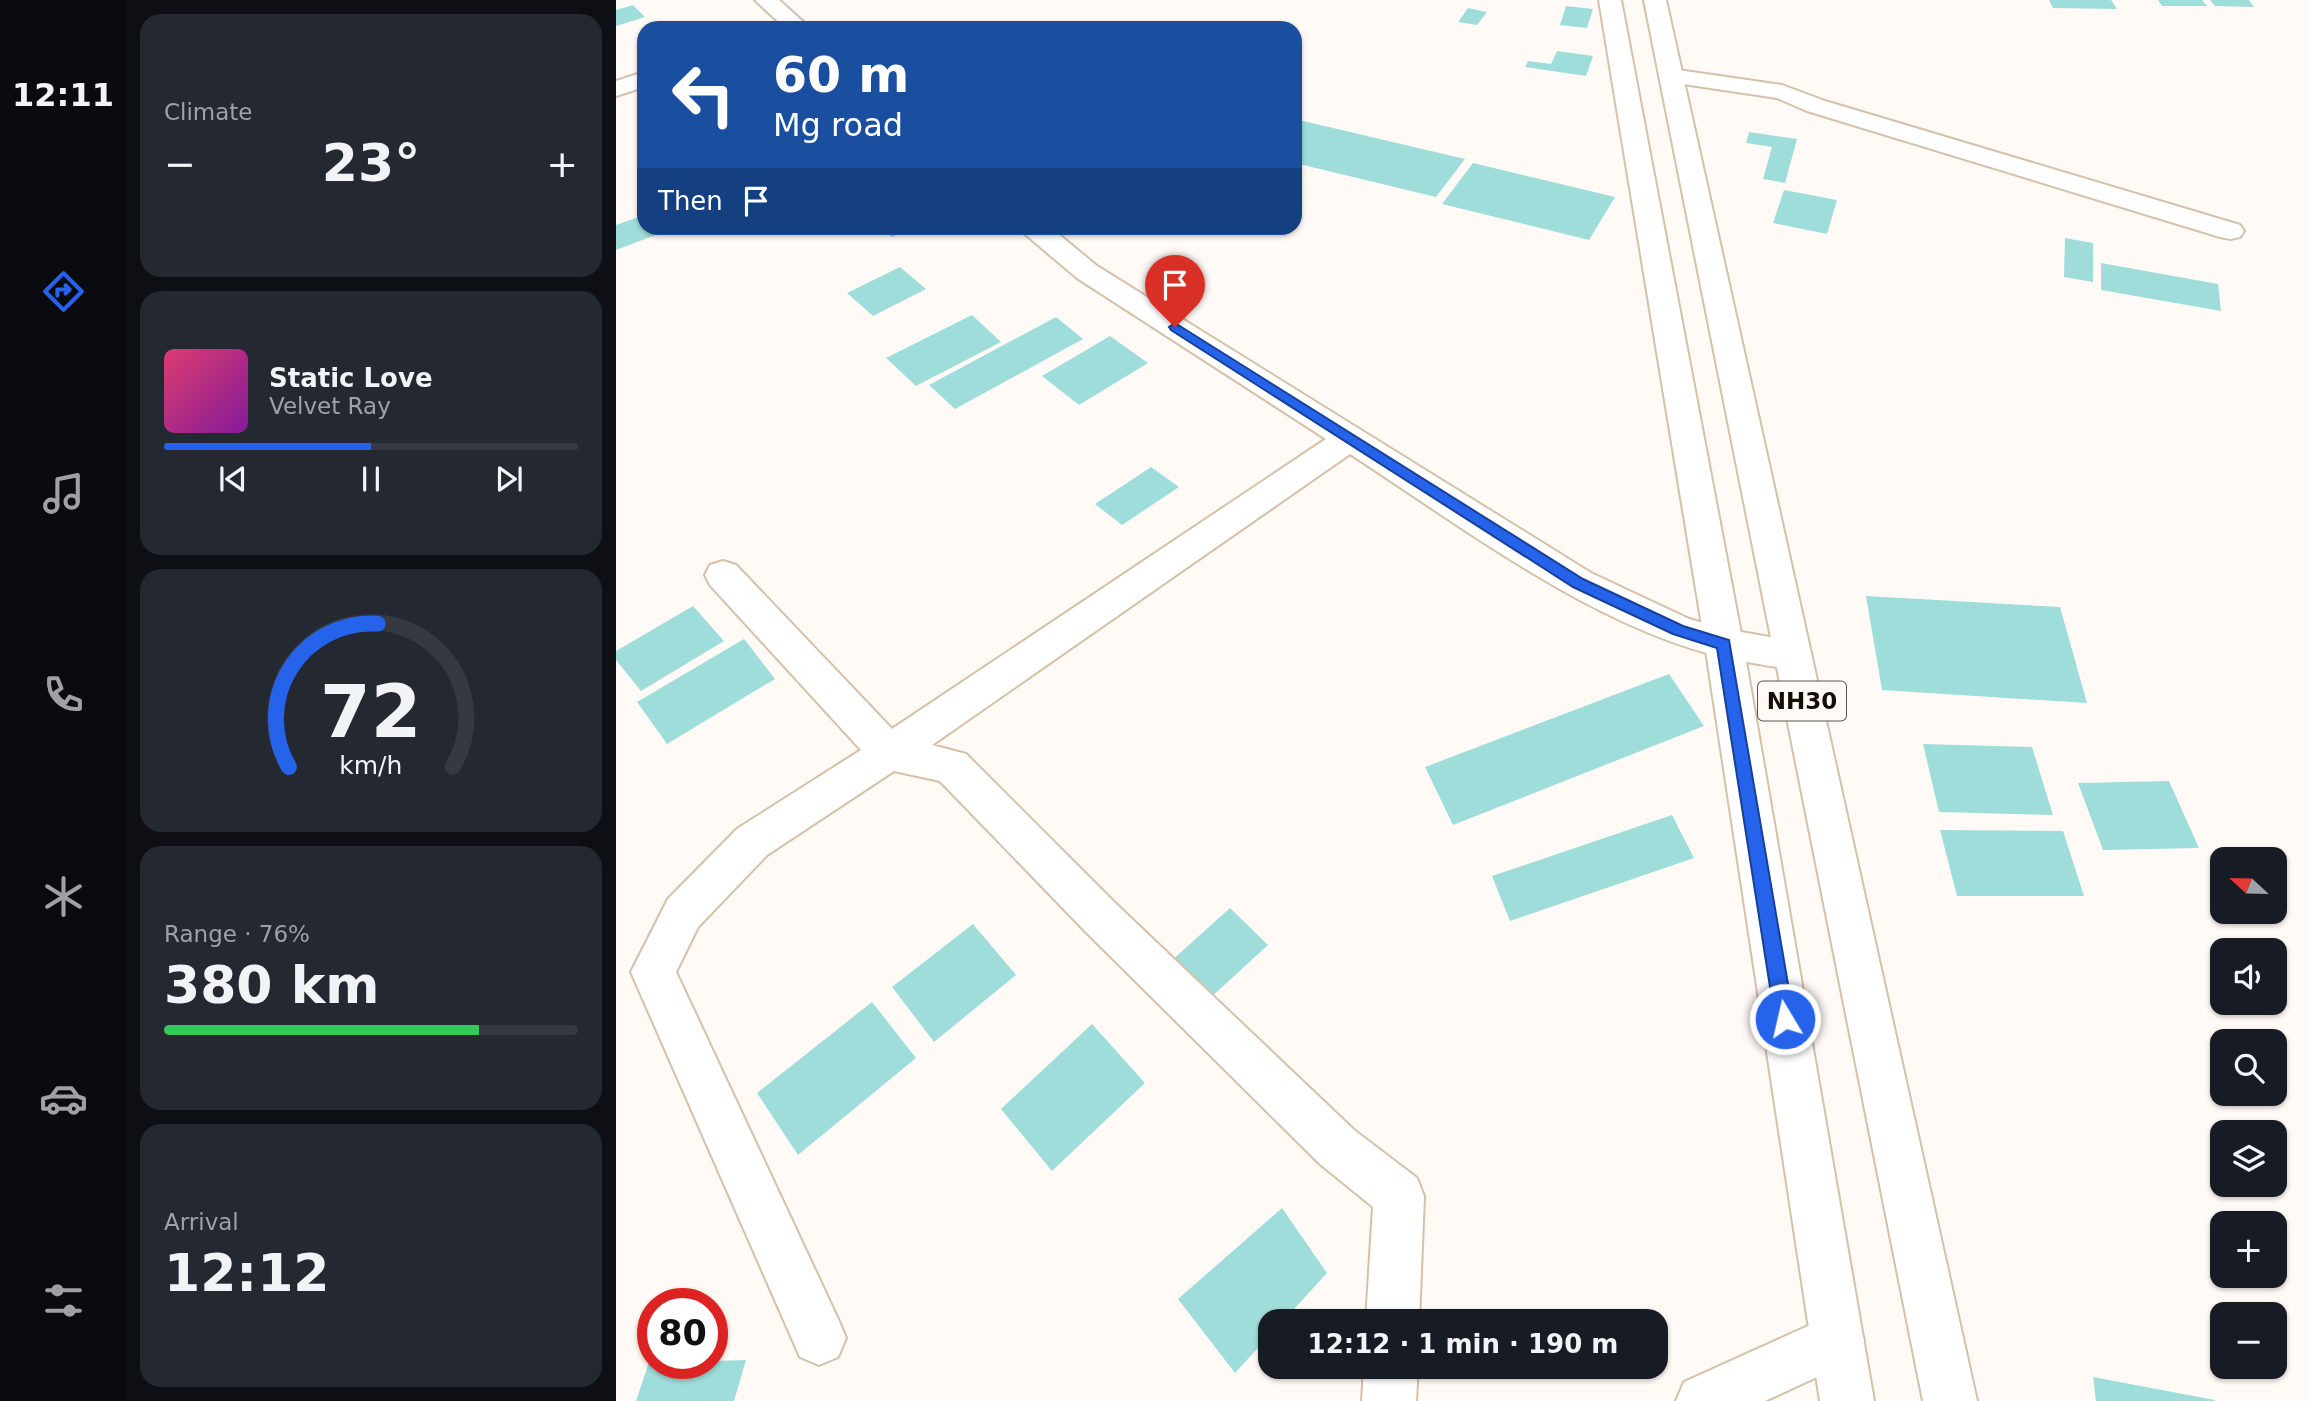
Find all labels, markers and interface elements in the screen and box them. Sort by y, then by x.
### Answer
text: 60 m [773,47,909,104]
icon: left [658,49,749,140]
text: 12:11 [12,76,114,114]
text: Climate [164,99,253,125]
text: Mg road [773,106,903,144]
text: 23° [322,133,420,193]
text: − [164,142,196,186]
text: + [546,142,578,186]
icon: arrive [737,182,775,220]
text: Then [658,186,723,216]
pin [1145,255,1205,327]
icon: arrive [1156,266,1194,304]
icon: directions [39,267,88,316]
text: Static Love [269,363,433,393]
text: Velvet Ray [269,393,391,419]
icon: previous [214,460,252,498]
icon: pause [352,460,390,498]
icon: next [490,460,528,498]
icon: music [39,469,88,518]
text: 72 [320,669,422,754]
icon: phone [39,670,88,719]
road number: NH30 [1758,681,1846,720]
text: km/h [339,750,403,779]
north arrow [2210,847,2287,924]
map controls [2210,847,2287,1379]
icon: climate [39,872,88,921]
text: Range · 76% [164,921,310,947]
button: sound [2210,938,2287,1015]
text: 380 km [164,955,379,1015]
position arrow [1748,982,1822,1056]
button: search [2210,1029,2287,1106]
icon: car [39,1074,88,1123]
button: layers [2210,1120,2287,1197]
text: Arrival [164,1209,239,1235]
button: + [2210,1211,2287,1288]
text: 12:12 [164,1243,330,1303]
icon: filters [39,1276,88,1325]
speed limit sign: 80 [637,1288,728,1379]
button: − [2210,1302,2287,1379]
text: 12:12 · 1 min · 190 m [1308,1329,1618,1359]

